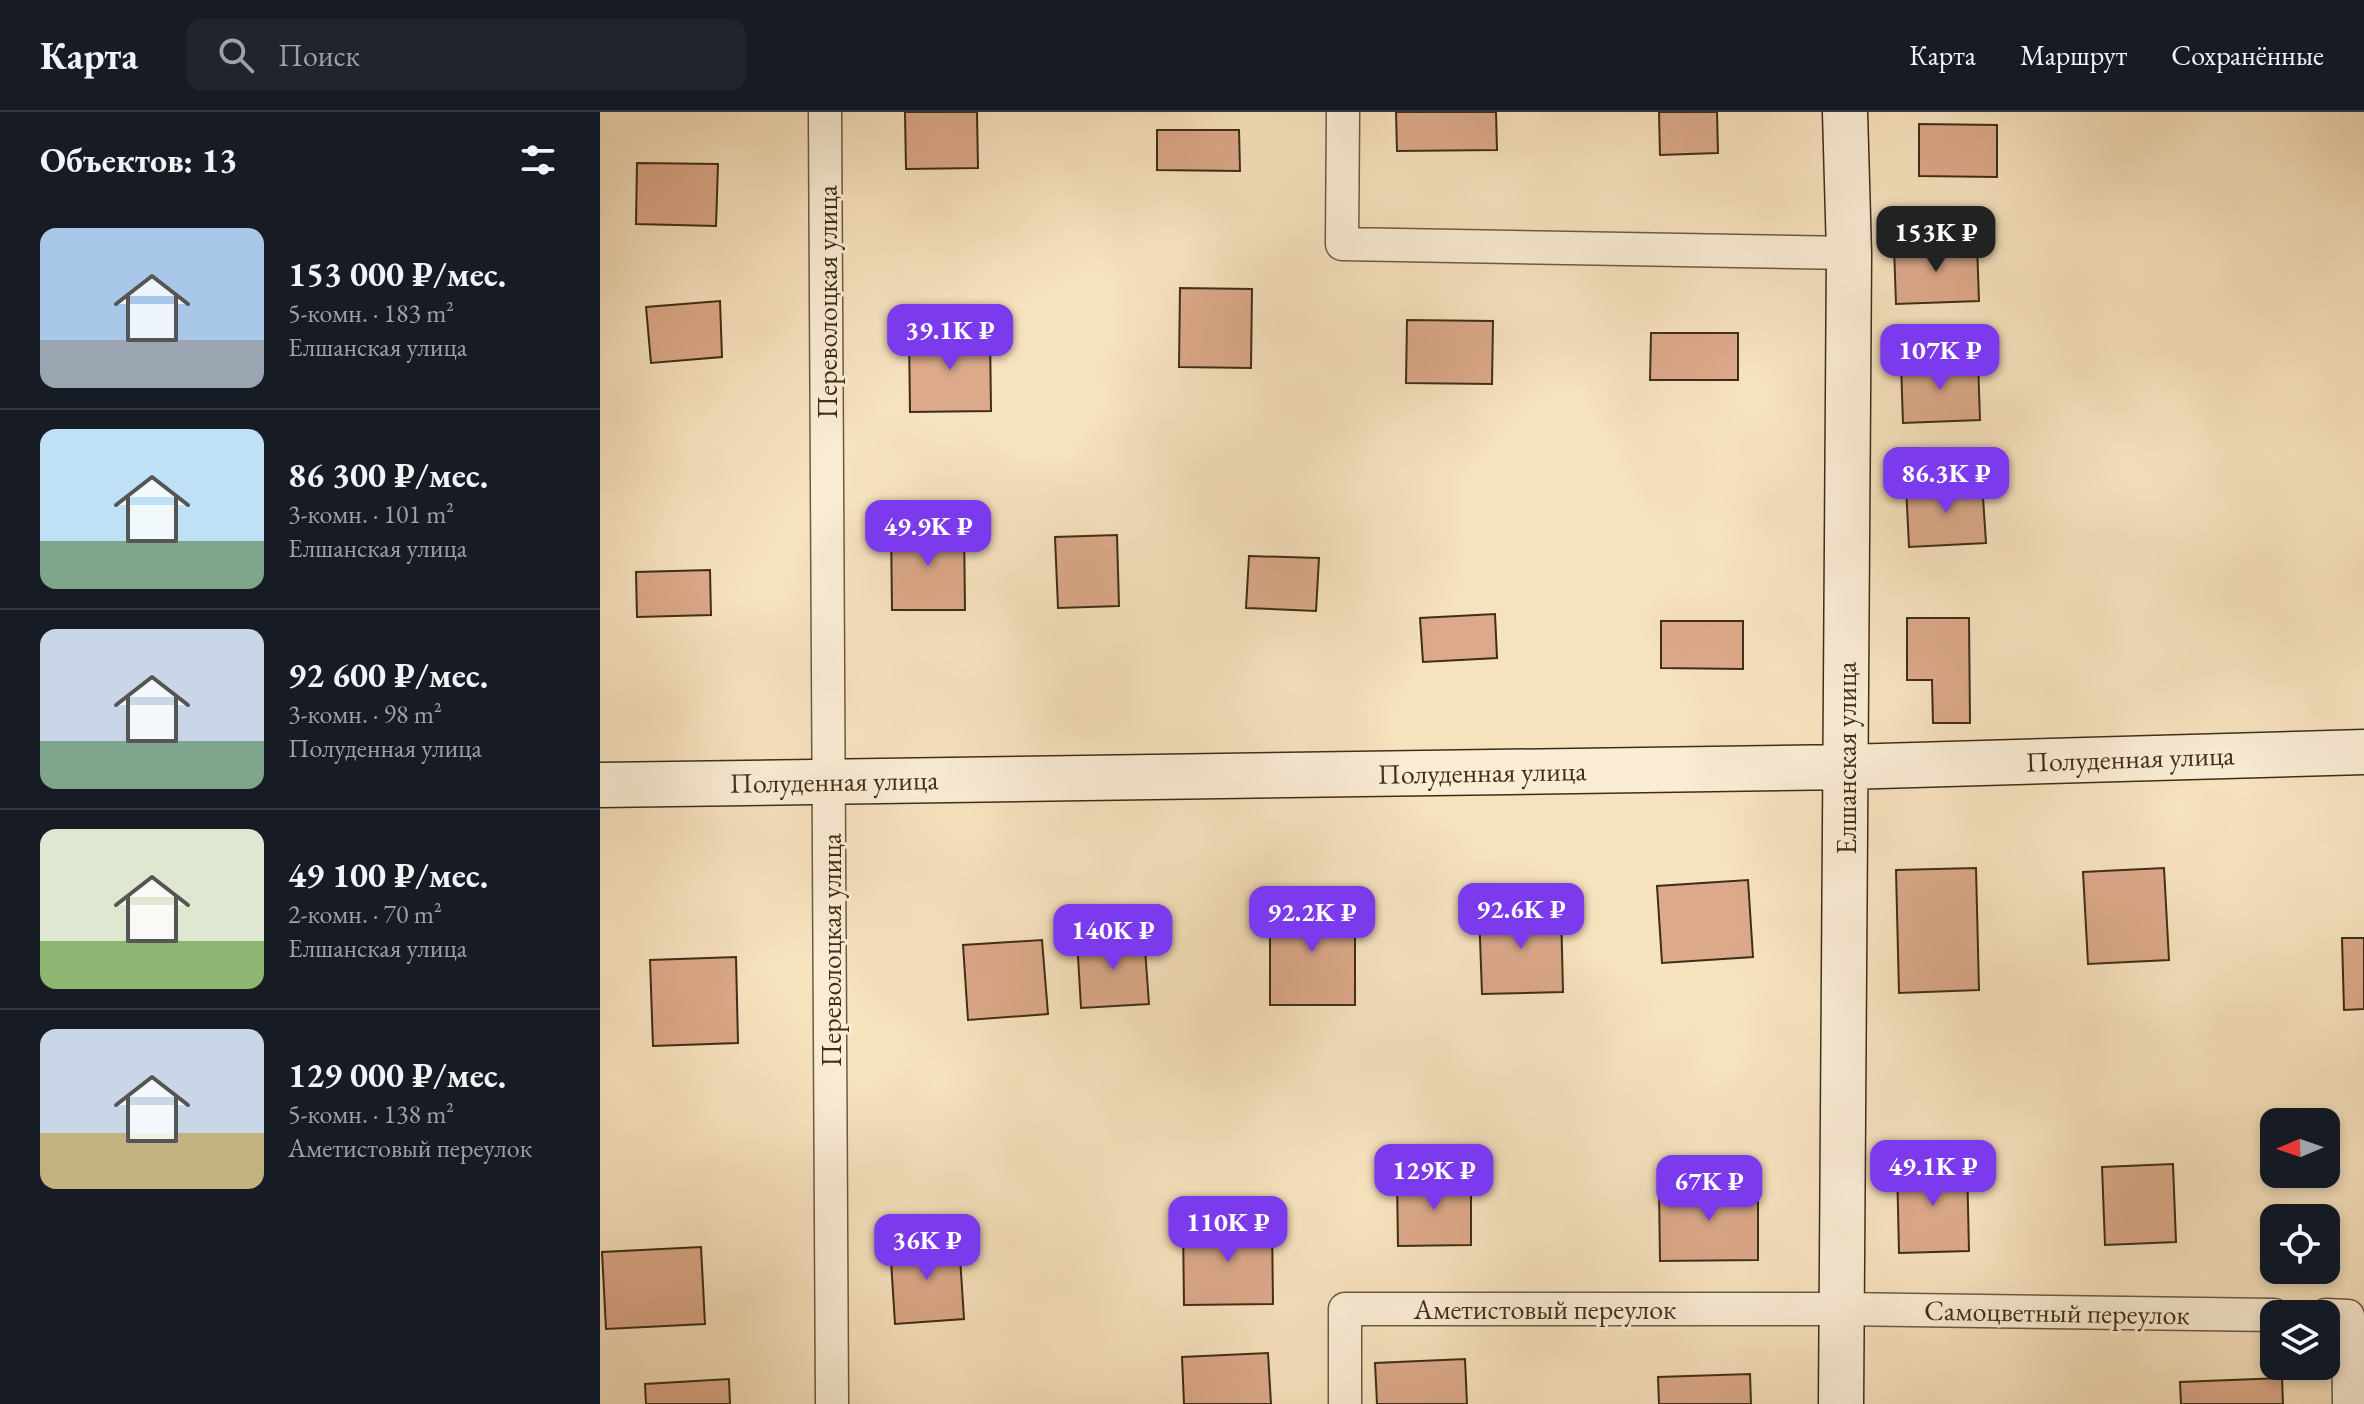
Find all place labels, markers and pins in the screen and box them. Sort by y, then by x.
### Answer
pin: 153K ₽ [1871,206,2001,274]
pin: 39.1K ₽ [876,304,1024,372]
pin: 107K ₽ [1875,324,2005,392]
pin: 86.3K ₽ [1872,447,2020,515]
pin: 49.9K ₽ [854,500,1002,568]
pin: 92.6K ₽ [1447,883,1595,951]
pin: 92.2K ₽ [1238,886,1386,954]
pin: 140K ₽ [1048,904,1178,972]
pin: 49.1K ₽ [1859,1140,2007,1208]
pin: 129K ₽ [1369,1144,1499,1212]
pin: 67K ₽ [1653,1155,1765,1223]
pin: 110K ₽ [1163,1196,1293,1264]
pin: 36K ₽ [871,1214,983,1282]

